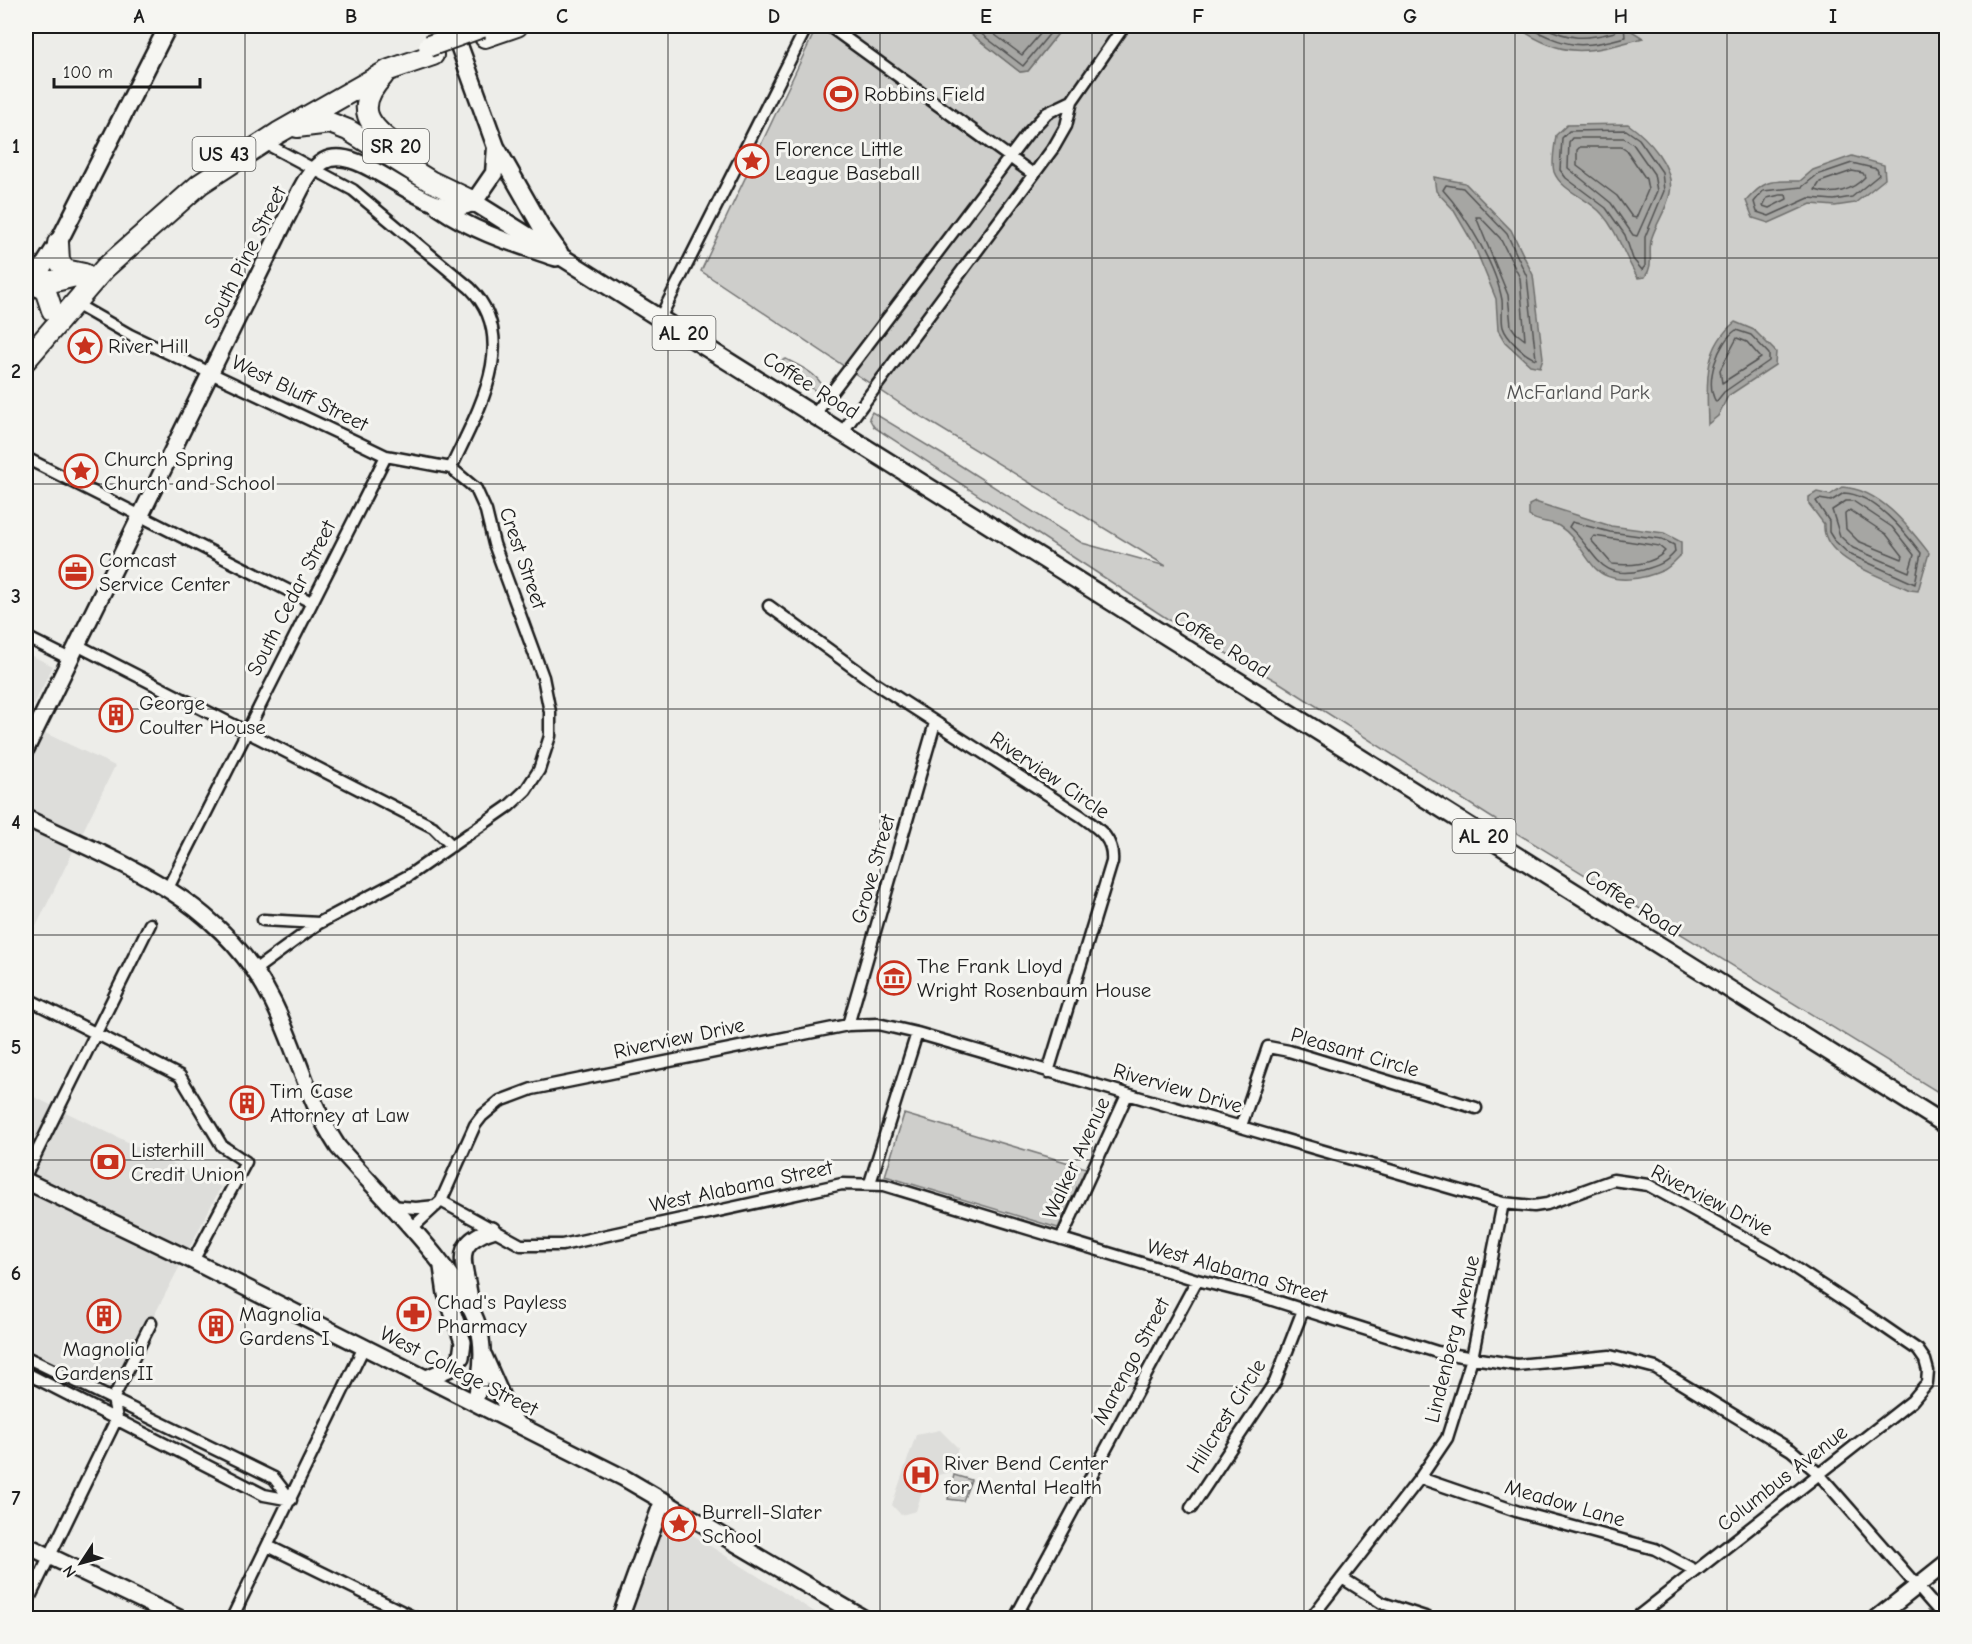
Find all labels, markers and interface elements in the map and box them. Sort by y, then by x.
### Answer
text: A [133,5,145,28]
text: B [345,5,357,28]
text: C [556,5,568,28]
text: D [768,5,780,28]
text: E [980,5,992,28]
text: F [1192,5,1204,28]
text: G [1403,5,1417,28]
text: H [1614,5,1628,28]
text: I [1829,5,1837,28]
scale bar [54,51,200,89]
text: 100 m [63,62,113,83]
sports icon: Robbins Field [823,76,859,112]
place label: Robbins Field [864,82,985,106]
road number: SR 20 [363,129,429,163]
text: 1 [12,135,20,158]
road number: US 43 [192,137,256,171]
place label: Florence Little League Baseball [775,137,920,185]
place icon: Florence Little League Baseball [734,143,770,179]
street label: South Pine Street [199,181,292,332]
road number: AL 20 [652,316,716,350]
place icon: River Hill [67,328,103,364]
place label: River Hill [108,334,189,358]
street label: Coffee Road [759,346,863,424]
street label: West Bluff Street [228,350,373,437]
text: 2 [11,360,21,383]
park label: McFarland Park [1506,380,1650,404]
place label: Church Spring Church and School [104,447,275,495]
place icon: Church Spring Church and School [63,453,99,489]
street label: Crest Street [494,504,552,613]
street label: South Cedar Street [241,515,341,680]
place label: Comcast Service Center [99,548,231,596]
office icon: Comcast Service Center [58,554,94,590]
text: 3 [11,585,21,608]
street label: Coffee Road [1170,605,1274,683]
place label: George Coulter House [139,691,266,739]
building icon: George Coulter House [98,697,134,733]
street label: Riverview Circle [986,726,1114,824]
text: 4 [11,811,21,834]
street label: Grove Street [846,811,900,926]
road number: AL 20 [1452,819,1516,853]
street label: Coffee Road [1581,864,1685,942]
place label: The Frank Lloyd Wright Rosenbaum House [917,954,1151,1002]
museum icon: The Frank Lloyd Wright Rosenbaum House [876,960,912,996]
street label: Riverview Drive [611,1012,747,1064]
street label: Pleasant Circle [1288,1022,1422,1082]
text: 5 [11,1036,21,1059]
street label: Riverview Drive [1111,1058,1245,1118]
place label: Tim Case Attorney at Law [270,1079,409,1127]
building icon: Tim Case Attorney at Law [229,1085,265,1121]
street label: Walker Avenue [1037,1093,1115,1223]
place label: Listerhill Credit Union [131,1138,245,1186]
bank icon: Listerhill Credit Union [90,1144,126,1180]
street label: West Alabama Street [647,1155,836,1217]
street label: Riverview Drive [1647,1159,1777,1241]
street label: West Alabama Street [1144,1234,1331,1309]
street label: Lindenberg Avenue [1420,1253,1484,1425]
text: 6 [11,1262,21,1285]
place label: Chad's Payless Pharmacy [437,1290,567,1338]
street label: Marengo Street [1087,1293,1175,1429]
pharmacy icon: Chad's Payless Pharmacy [396,1296,432,1332]
building icon: Magnolia Gardens II [86,1298,122,1334]
place label: Magnolia Gardens I [239,1302,330,1350]
building icon: Magnolia Gardens I [198,1308,234,1344]
street label: West College Street [376,1321,543,1422]
place label: Magnolia Gardens II [54,1337,154,1385]
street label: Hillcrest Circle [1181,1354,1271,1478]
street label: Columbus Avenue [1712,1420,1852,1536]
place label: River Bend Center for Mental Health [943,1451,1109,1499]
hospital icon: River Bend Center for Mental Health [903,1457,939,1493]
street label: Meadow Lane [1502,1474,1628,1532]
text: 7 [12,1487,21,1510]
place label: Burrell-Slater School [702,1500,822,1548]
place icon: Burrell-Slater School [661,1506,697,1542]
north arrow [51,1533,111,1593]
text: N [59,1562,80,1581]

